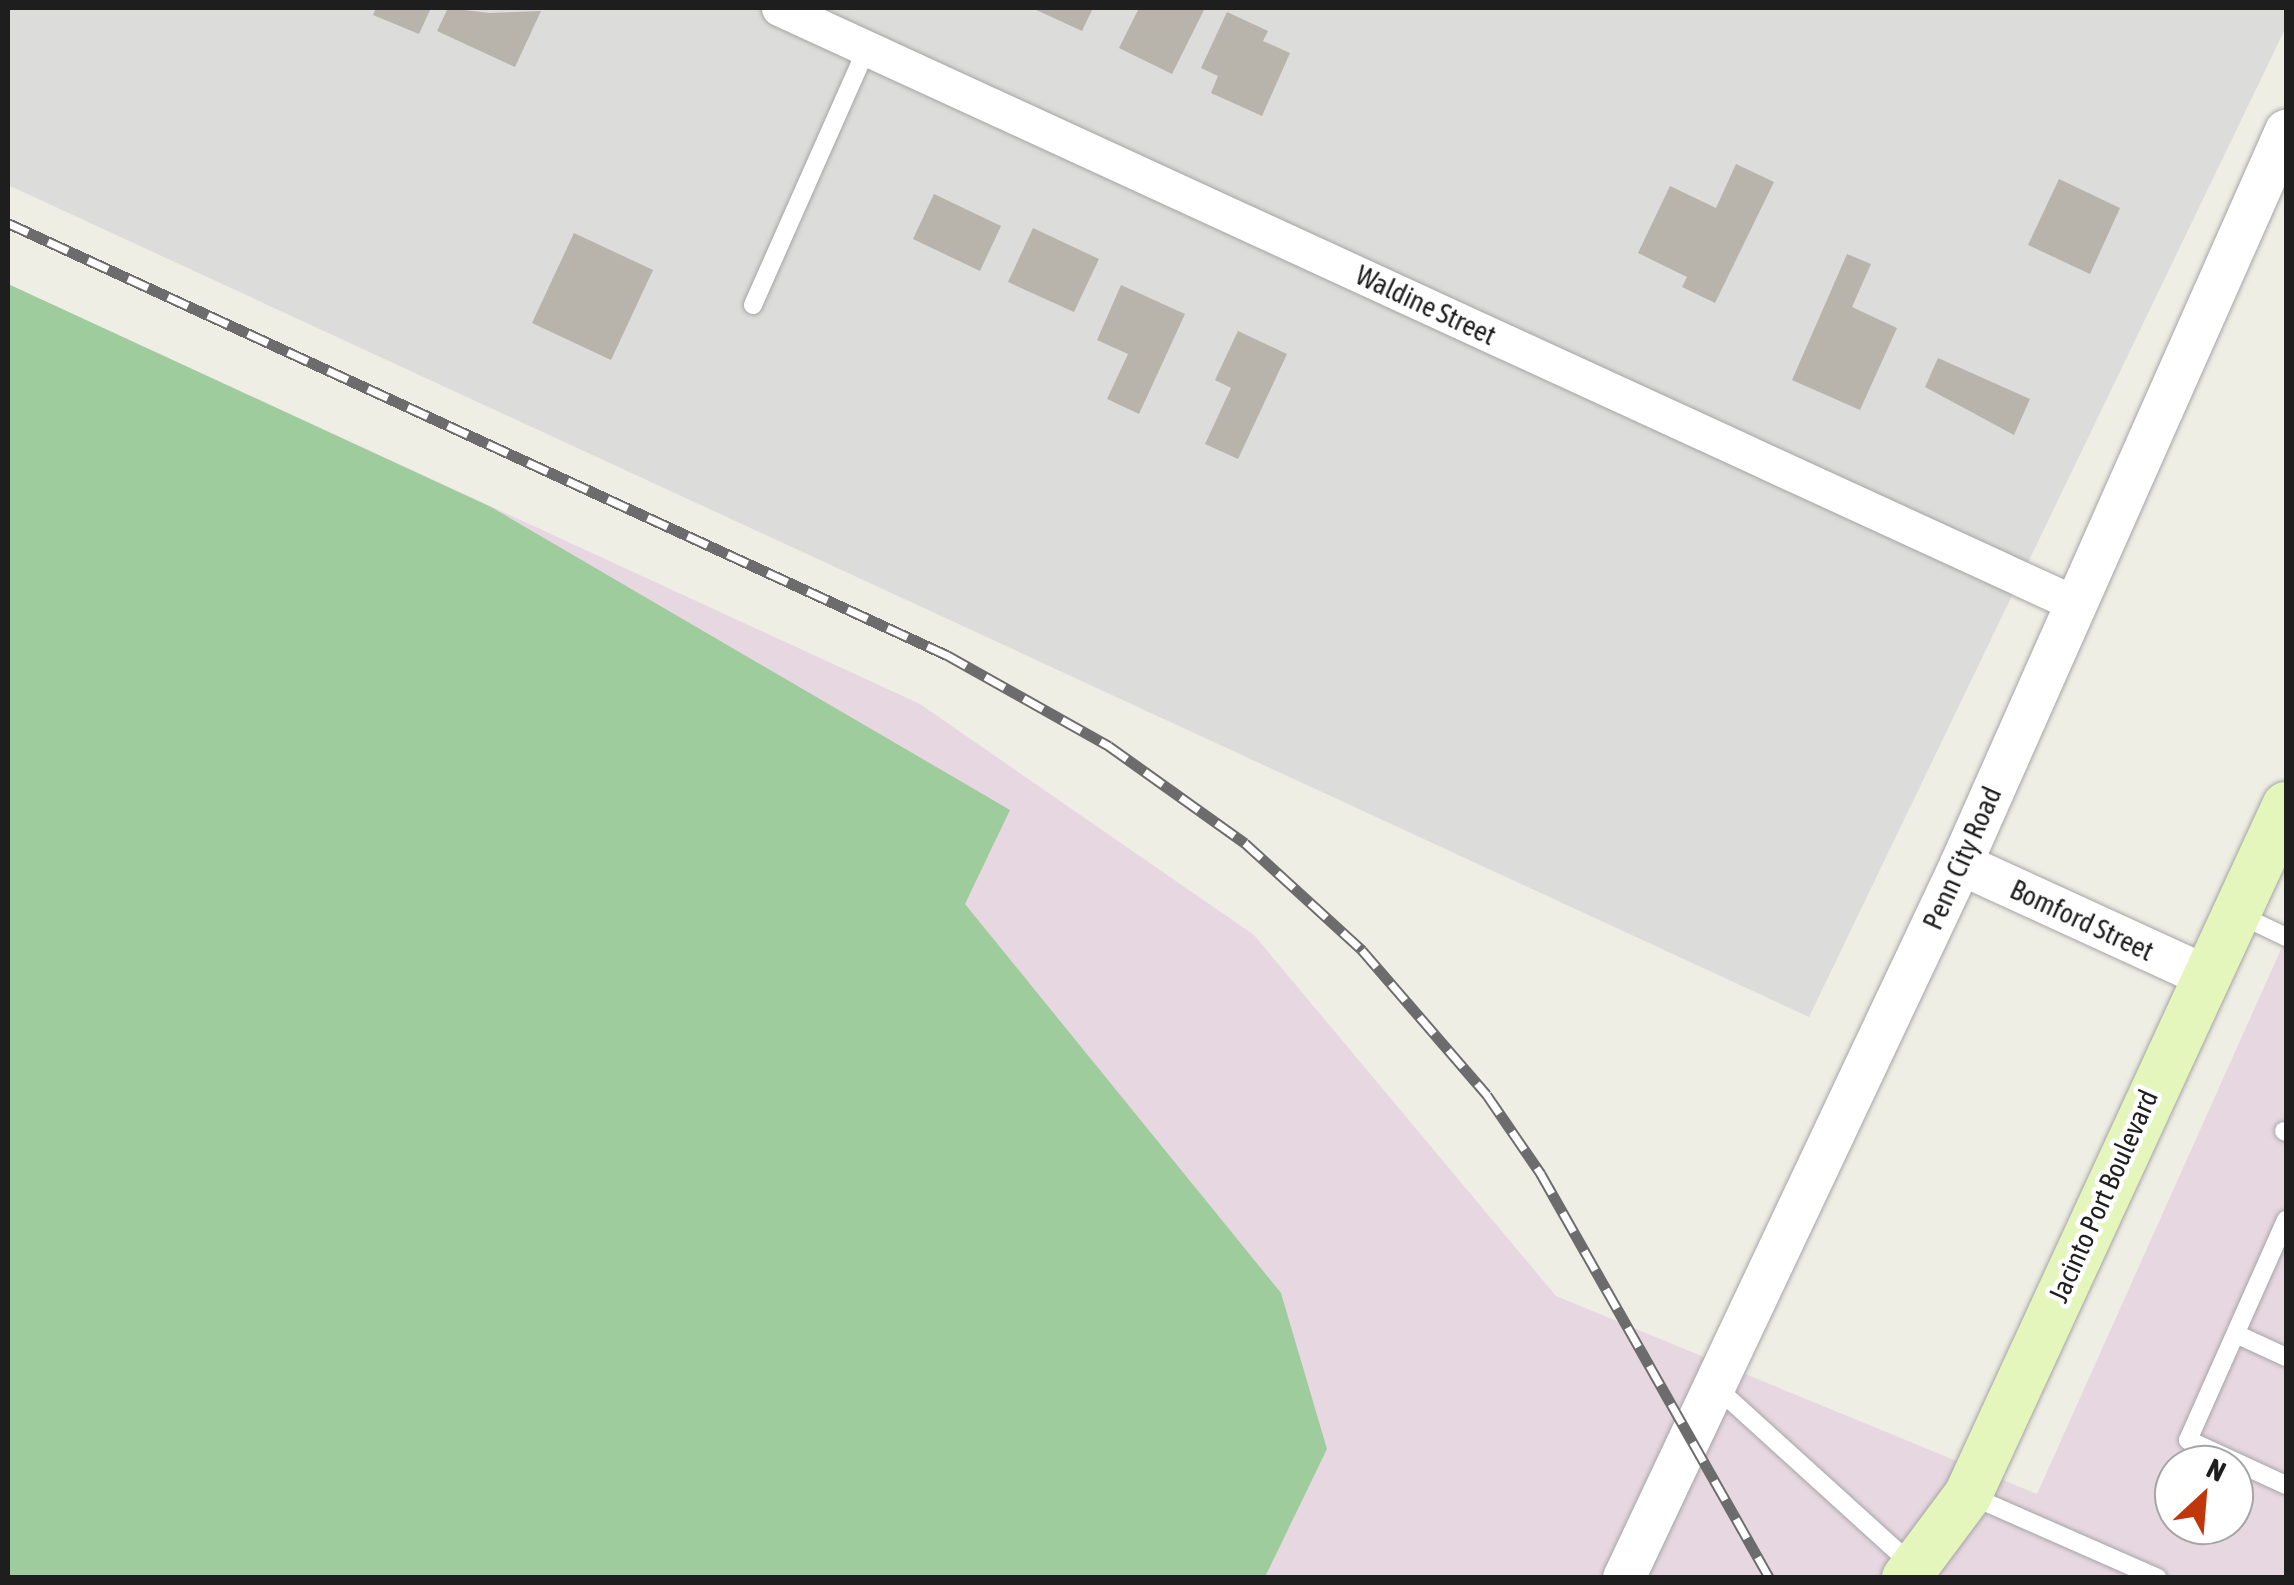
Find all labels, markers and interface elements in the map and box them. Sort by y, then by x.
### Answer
street label: Waldine Street [1351,258,1501,352]
street label: Penn City Road [1916,781,2008,935]
street label: Bomford Street [2005,872,2159,968]
street label: Jacinto Port Boulevard [2041,1085,2165,1307]
north arrow [2154,1445,2254,1545]
text: N [2202,1452,2231,1488]

